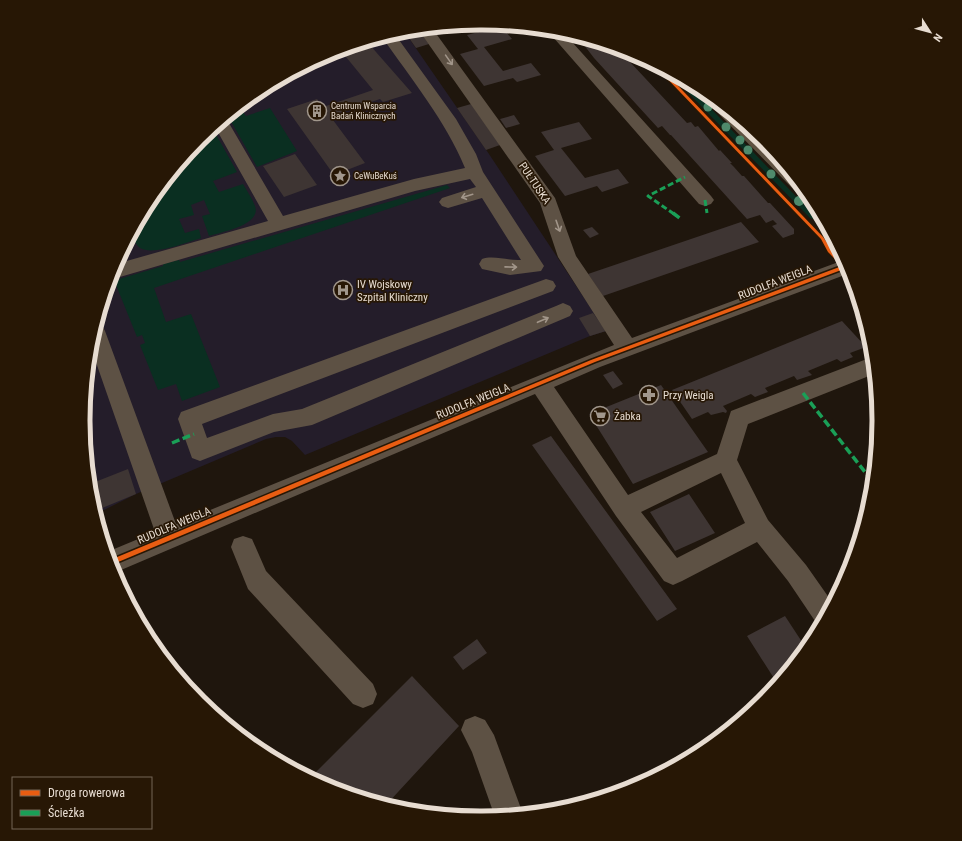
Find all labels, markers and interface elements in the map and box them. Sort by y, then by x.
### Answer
north arrow [910,12,950,52]
text: N [930,31,945,44]
one-way arrow [445,54,453,65]
building icon: Centrum Wsparcia Badań Klinicznych [306,100,328,122]
place label: Centrum Wsparcia Badań Klinicznych [331,101,396,121]
street label: PUŁTUSKA [516,160,554,207]
place icon: CeWuBeKuś [329,165,351,187]
place label: CeWuBeKuś [354,171,397,181]
one-way arrow [461,193,474,200]
one-way arrow [555,220,562,233]
street label: RUDOLFA WEIGLA [736,262,815,303]
one-way arrow [504,263,517,271]
place label: IV Wojskowy Szpital Kliniczny [357,278,428,304]
hospital icon: IV Wojskowy Szpital Kliniczny [332,279,354,301]
one-way arrow [537,315,549,323]
street label: RUDOLFA WEIGLA [435,381,512,422]
pharmacy icon: Przy Weigla [638,384,660,406]
place label: Przy Weigla [663,389,714,402]
supermarket icon: Żabka [589,405,611,427]
place label: Żabka [614,410,641,423]
street label: RUDOLFA WEIGLA [136,504,213,547]
legend [12,777,152,829]
text: Droga rowerowa [48,786,125,800]
text: Ścieżka [48,805,85,820]

